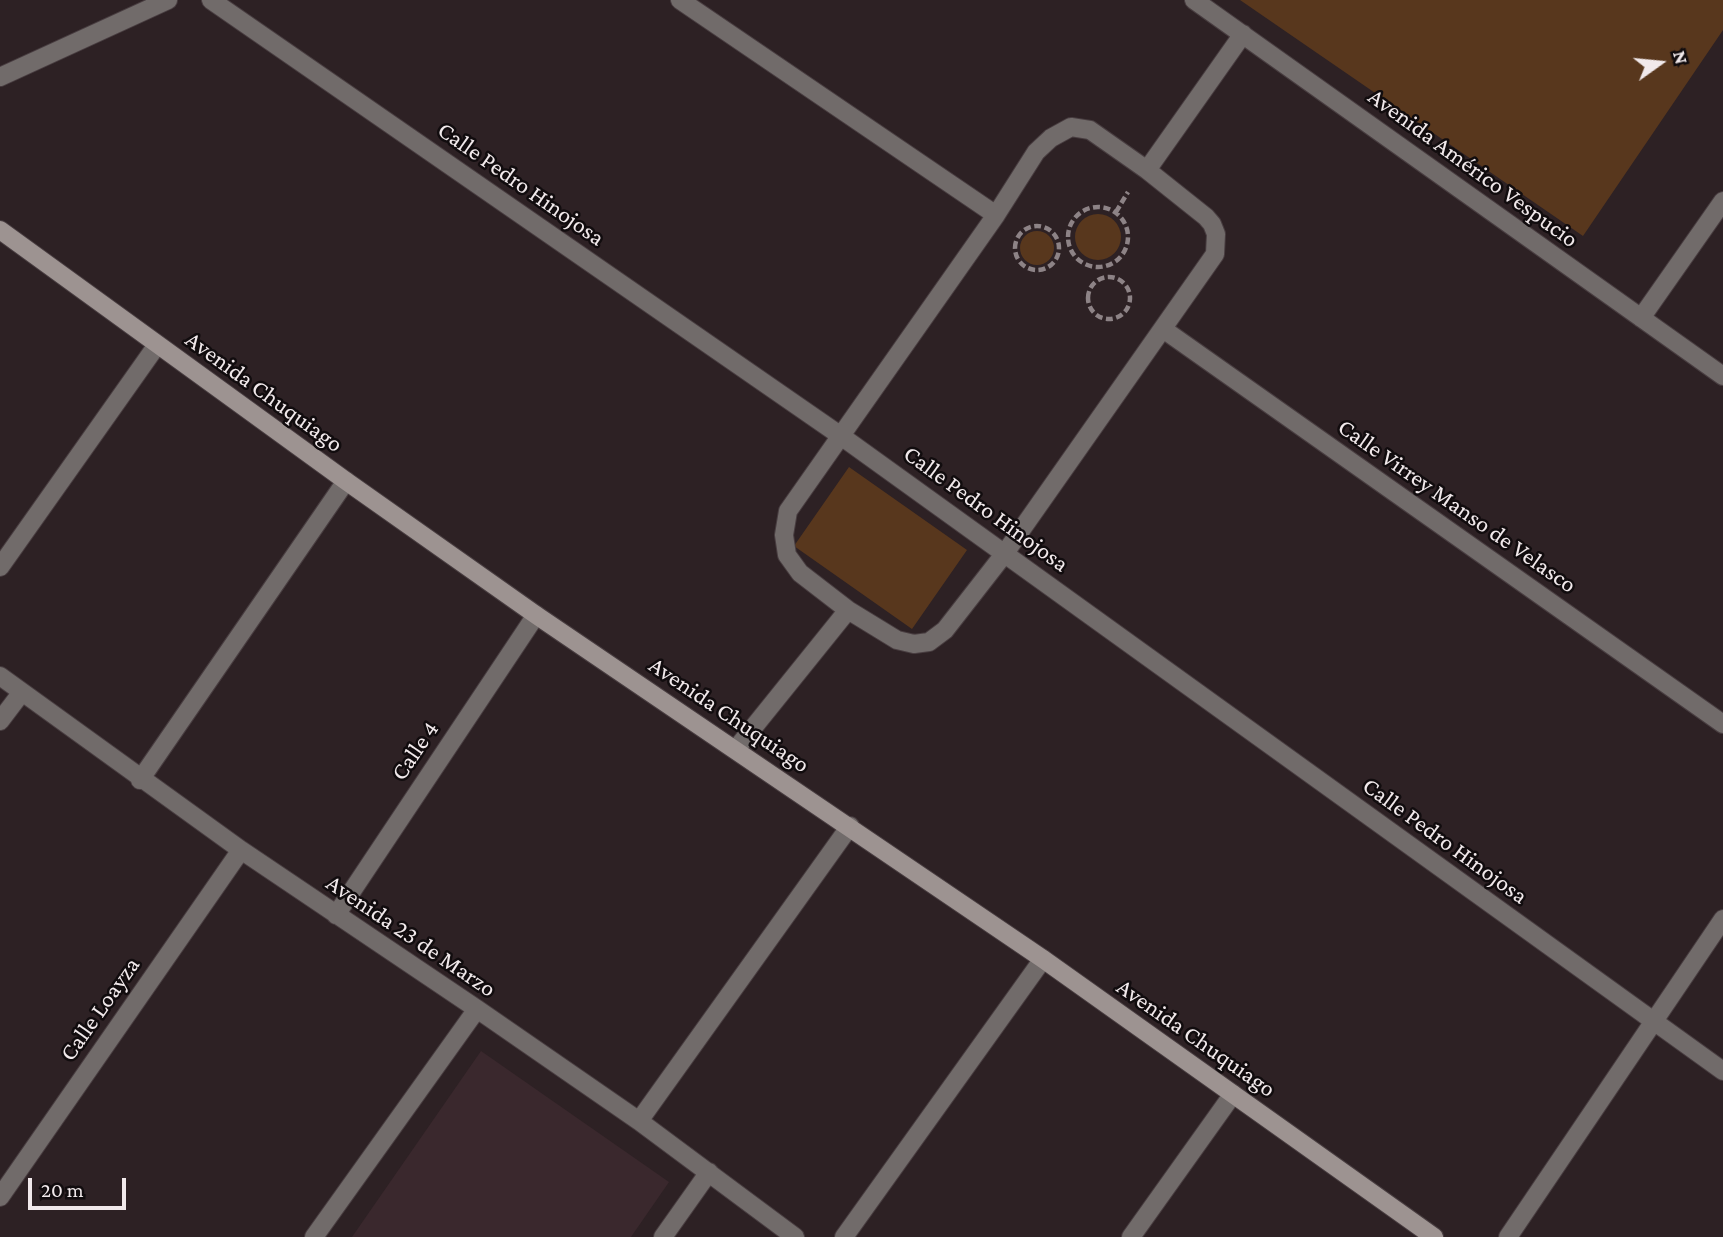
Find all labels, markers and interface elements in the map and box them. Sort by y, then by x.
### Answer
north arrow [1625,28,1695,98]
text: N [1669,48,1693,66]
street label: Avenida Américo Vespucio [1362,82,1584,254]
street label: Calle Pedro Hinojosa [432,116,610,252]
street label: Avenida Chuquiago [180,325,348,459]
street label: Calle Virrey Manso de Velasco [1332,413,1582,599]
street label: Calle Pedro Hinojosa [898,439,1074,579]
street label: Avenida Chuquiago [643,651,815,779]
street label: Calle 4 [385,716,445,786]
street label: Calle Pedro Hinojosa [1357,771,1533,911]
street label: Avenida 23 de Marzo [321,869,501,1003]
street label: Calle Loayza [54,952,146,1066]
street label: Avenida Chuquiago [1111,972,1281,1104]
scale bar [32,1164,130,1208]
text: 20 m [41,1178,84,1202]

